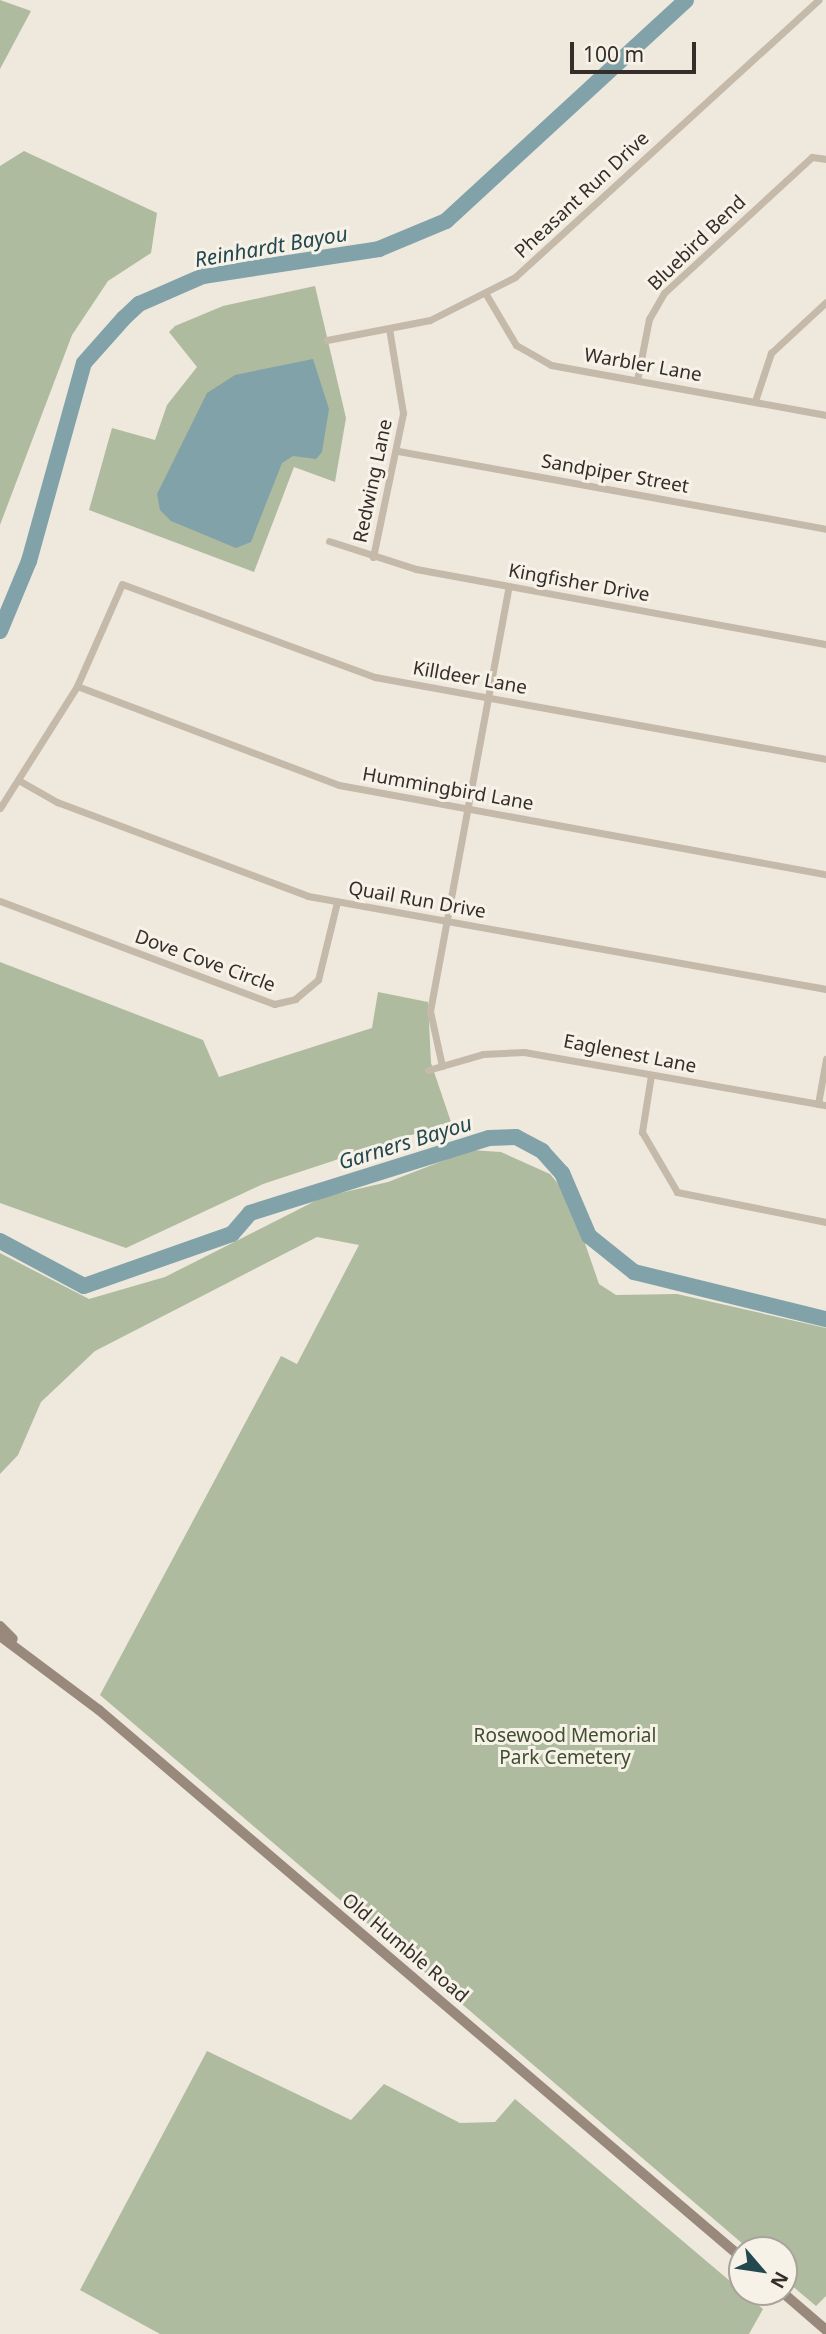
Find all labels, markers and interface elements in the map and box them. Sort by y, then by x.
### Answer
scale bar [574,28,700,72]
text: 100 m [583,40,644,68]
street label: Pheasant Run Drive [510,127,654,263]
street label: Bluebird Bend [643,191,751,295]
water label: Reinhardt Bayou [192,220,350,272]
street label: Warbler Lane [582,343,704,387]
street label: Redwing Lane [349,417,397,545]
street label: Sandpiper Street [539,450,691,498]
street label: Kingfisher Drive [507,559,651,607]
street label: Killdeer Lane [411,657,529,699]
street label: Hummingbird Lane [361,763,535,815]
street label: Quail Run Drive [346,877,488,923]
street label: Dove Cove Circle [132,925,278,997]
street label: Eaglenest Lane [562,1030,698,1078]
water label: Garners Bayou [335,1110,475,1174]
park label: Rosewood Memorial Park Cemetery [474,1725,656,1769]
street label: Old Humble Road [337,1889,473,2007]
north arrow [728,2236,798,2306]
text: N [765,2267,795,2293]

